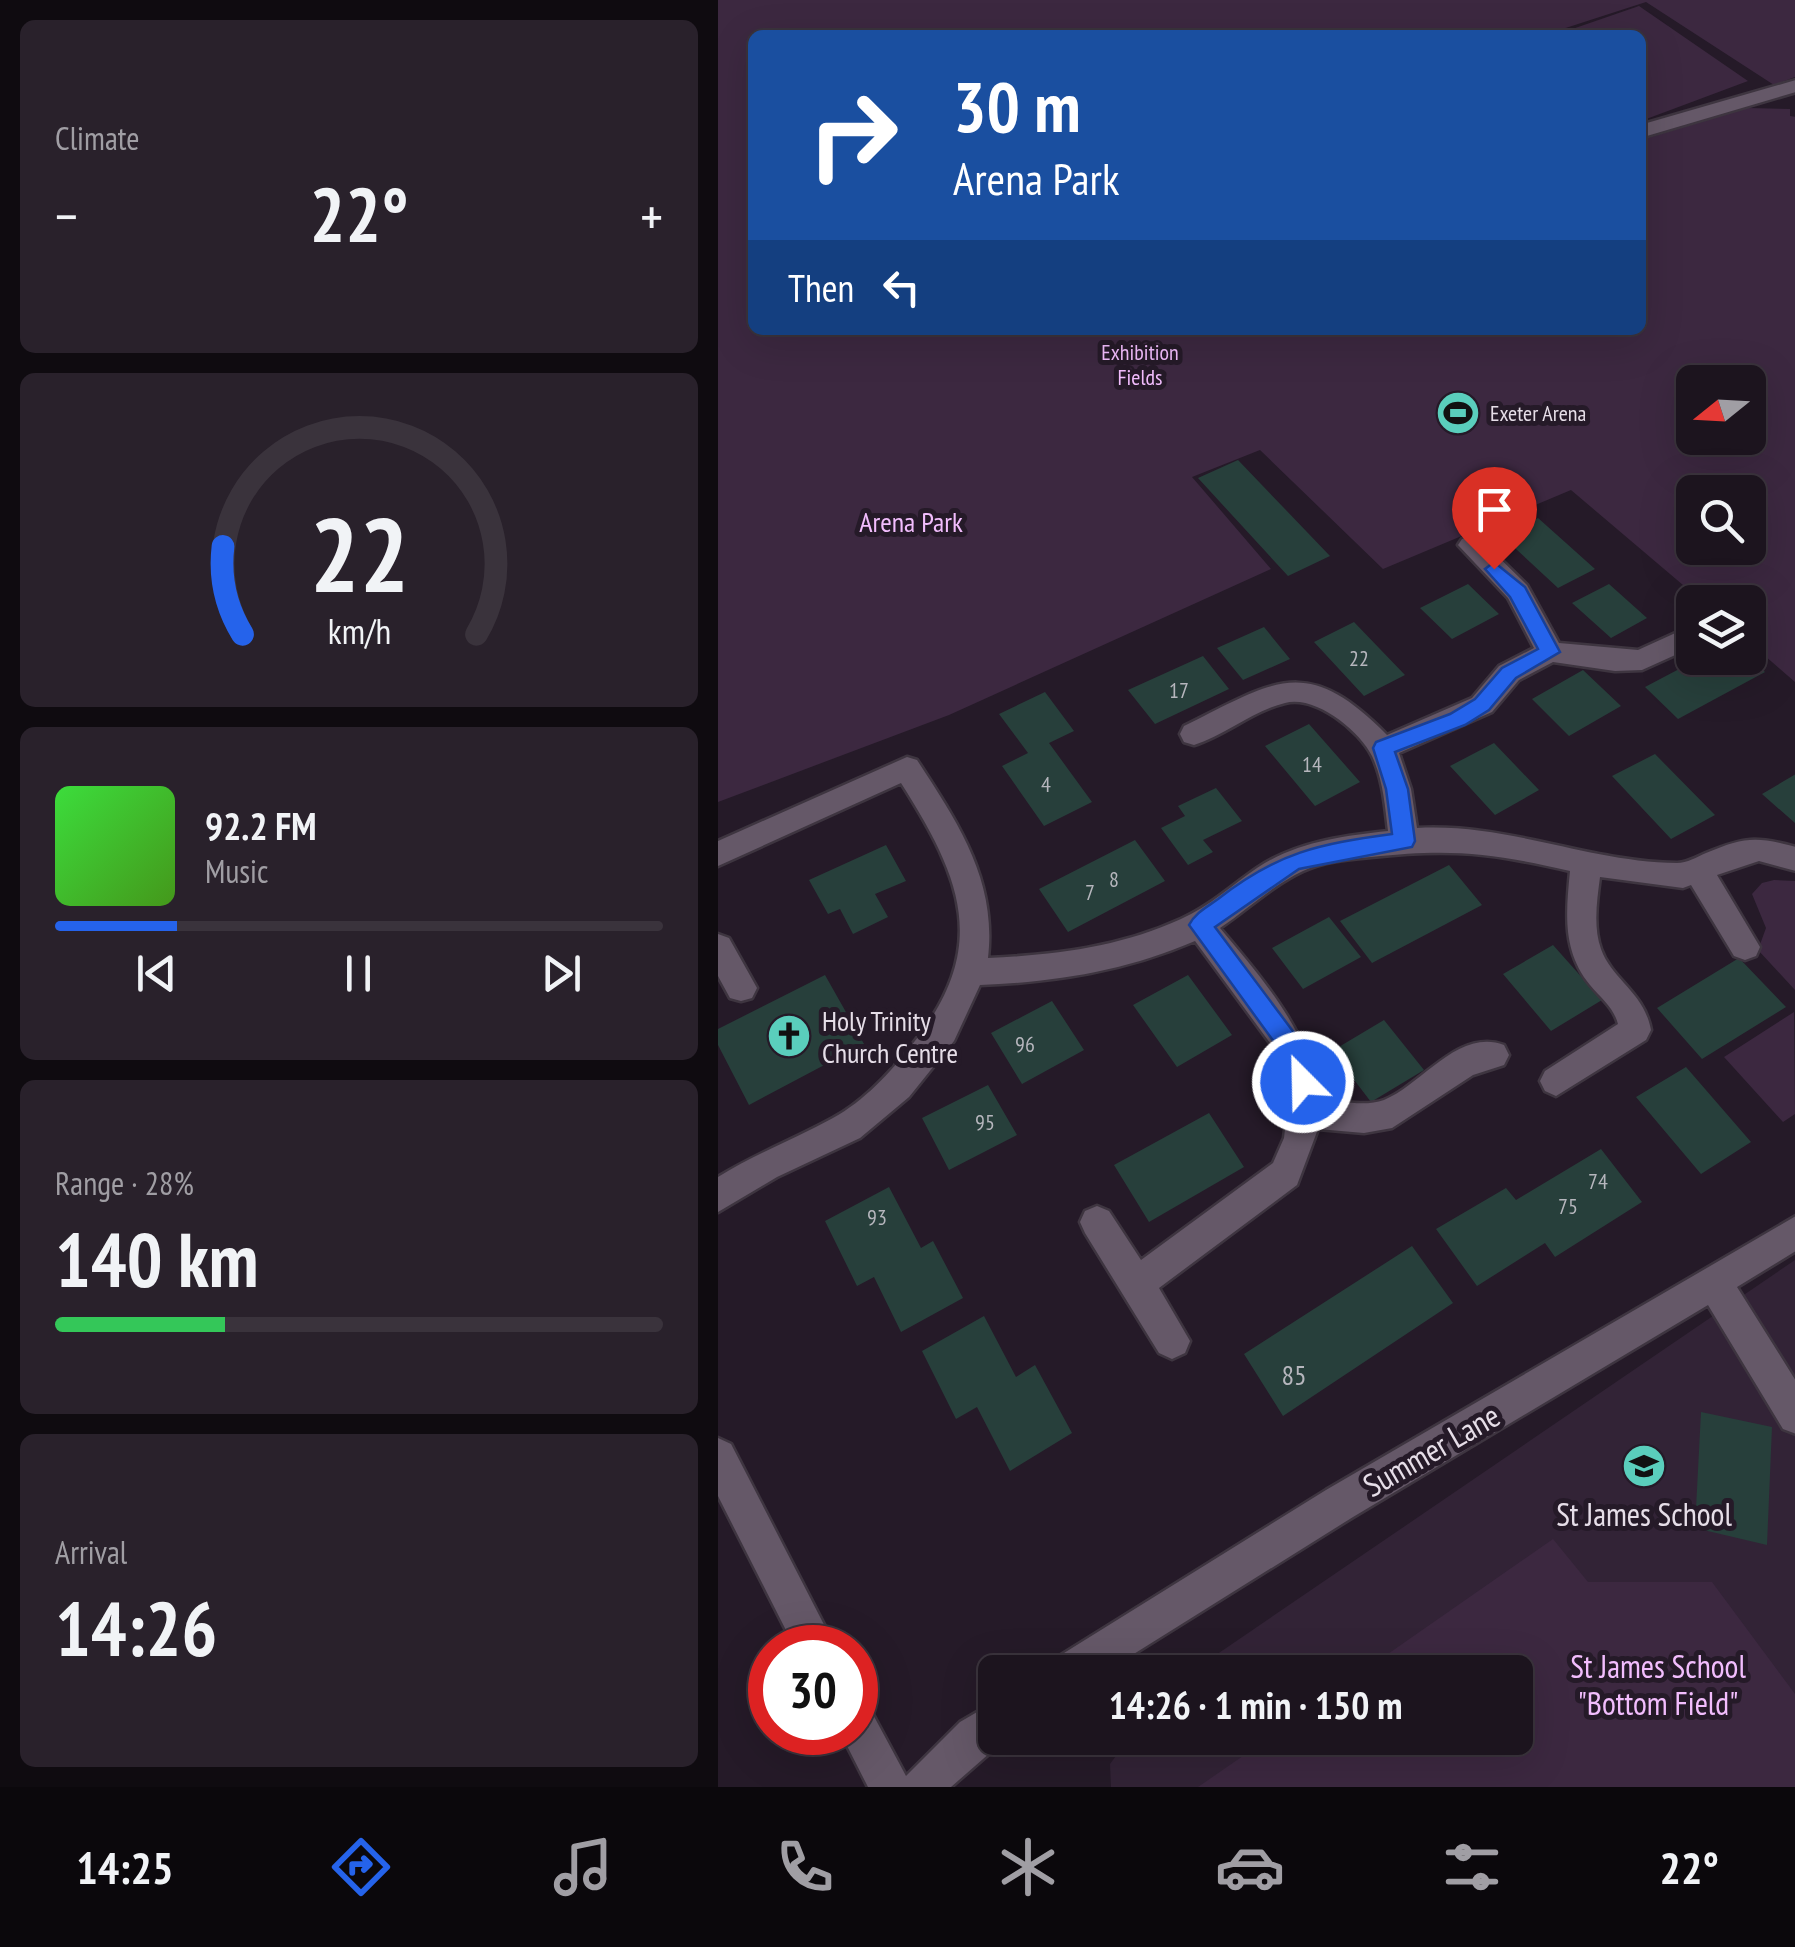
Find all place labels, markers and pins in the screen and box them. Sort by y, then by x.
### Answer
sports icon: Exeter Arena [1435,390,1481,436]
place label: Exeter Arena [1490,399,1586,427]
pin [1452,467,1537,570]
place label: Holy Trinity Church Centre [822,1002,958,1071]
church icon: Holy Trinity Church Centre [766,1013,812,1059]
school or university icon: St James School [1621,1443,1667,1489]
place label: St James School [1556,1493,1732,1535]

